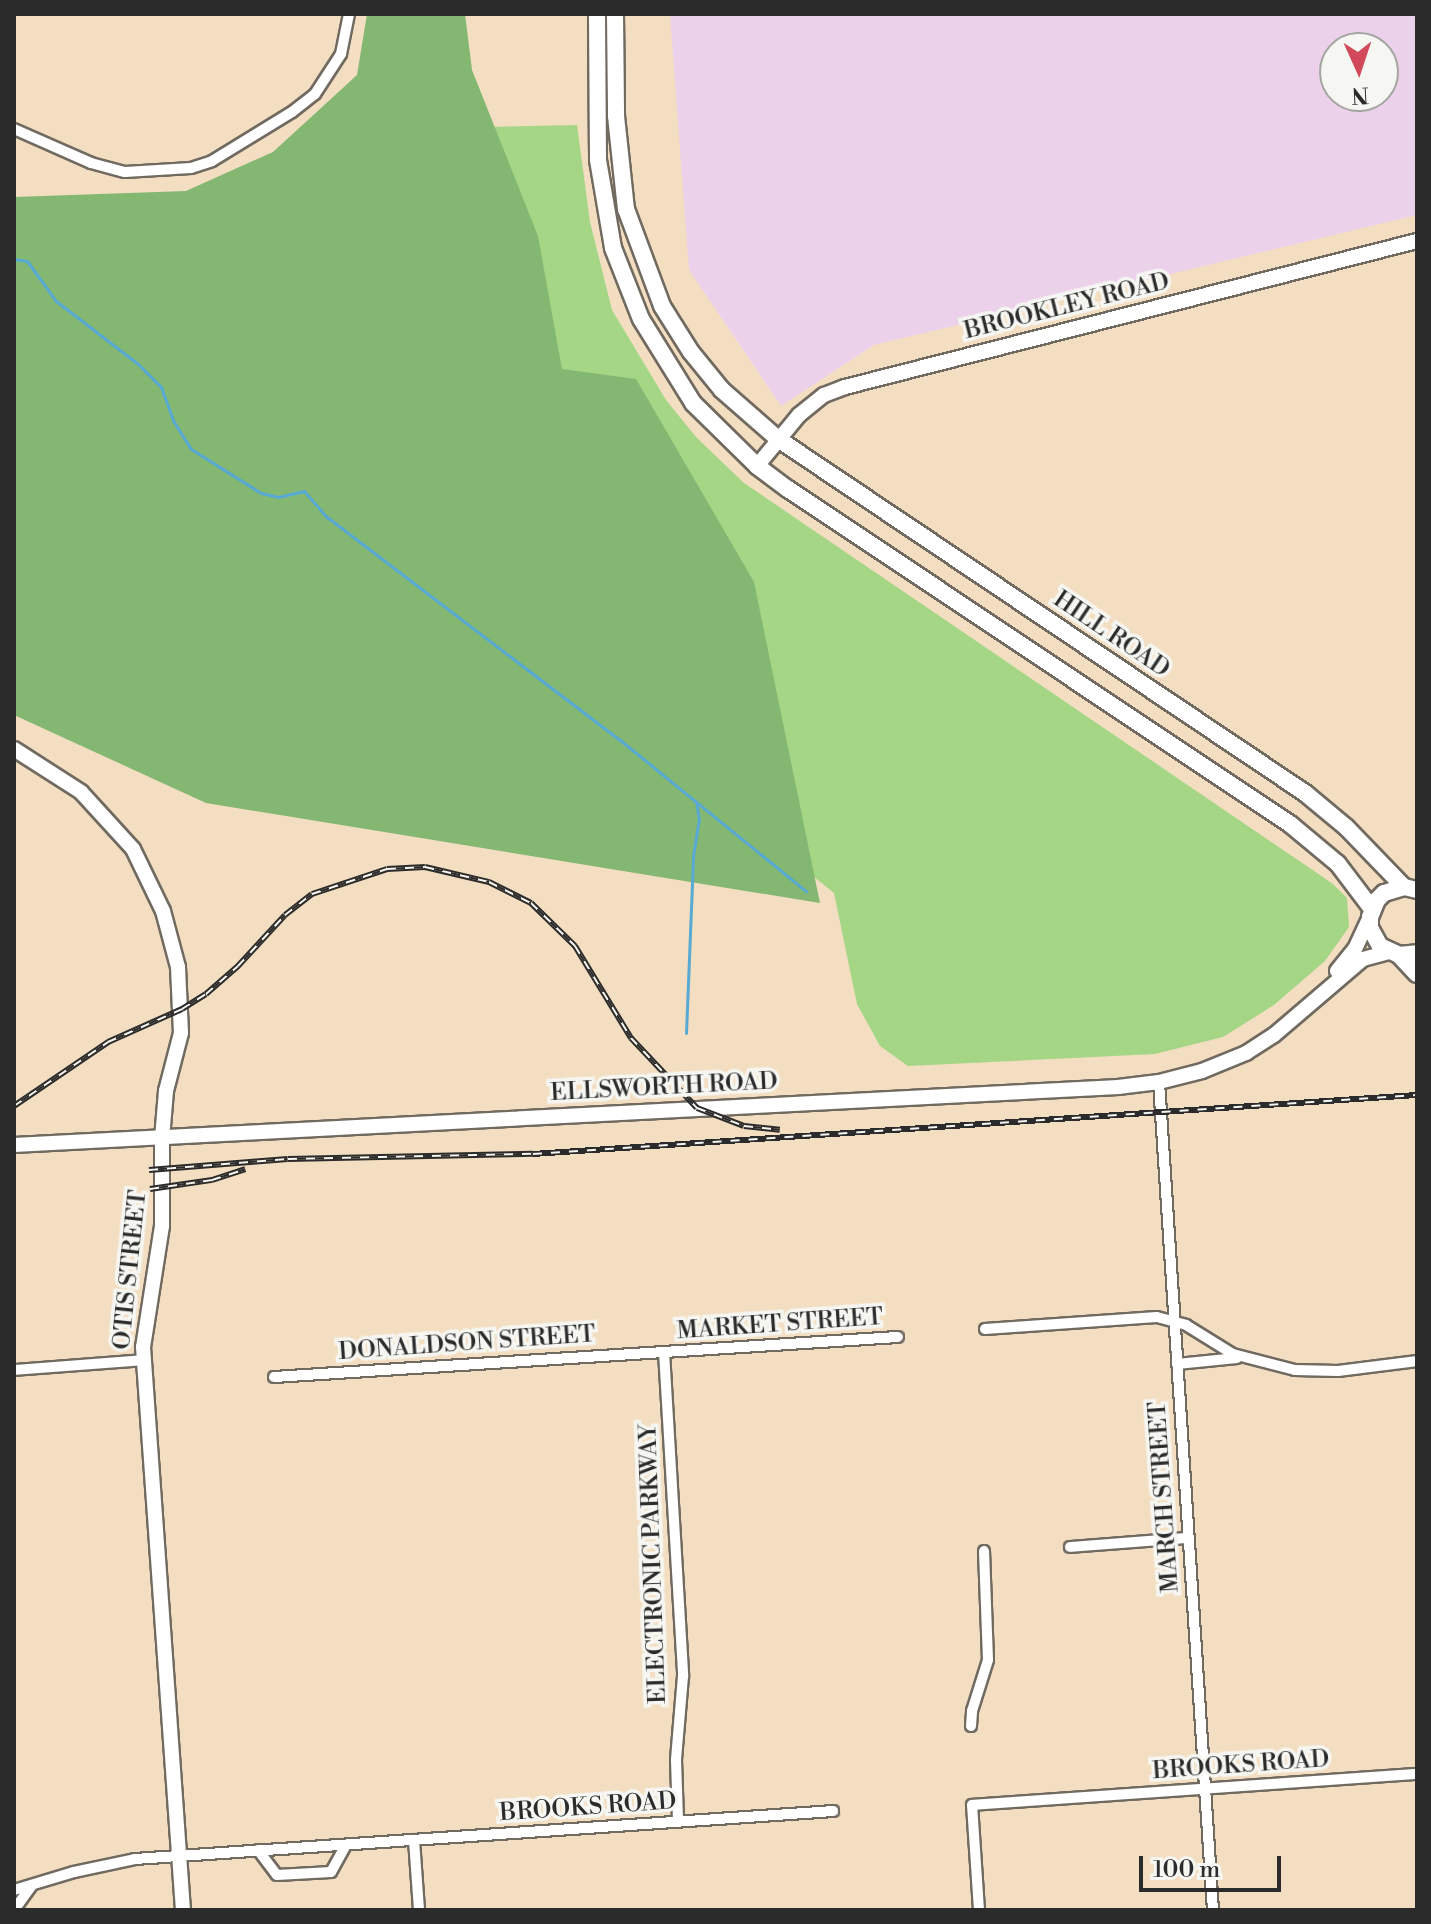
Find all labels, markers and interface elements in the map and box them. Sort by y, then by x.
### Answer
north arrow [1319,32,1399,112]
text: N [1351,81,1370,108]
street label: BROOKLEY ROAD [961,268,1173,346]
street label: HILL ROAD [1047,586,1175,684]
street label: ELLSWORTH ROAD [550,1068,778,1108]
street label: OTIS STREET [108,1189,154,1351]
street label: MARKET STREET [676,1303,884,1347]
street label: DONALDSON STREET [338,1321,596,1367]
street label: MARCH STREET [1144,1400,1186,1594]
street label: ELECTRONIC PARKWAY [635,1424,673,1704]
street label: BROOKS ROAD [1152,1745,1330,1787]
street label: BROOKS ROAD [499,1787,677,1829]
scale bar [1143,1840,1285,1890]
text: 100 m [1153,1855,1220,1885]

